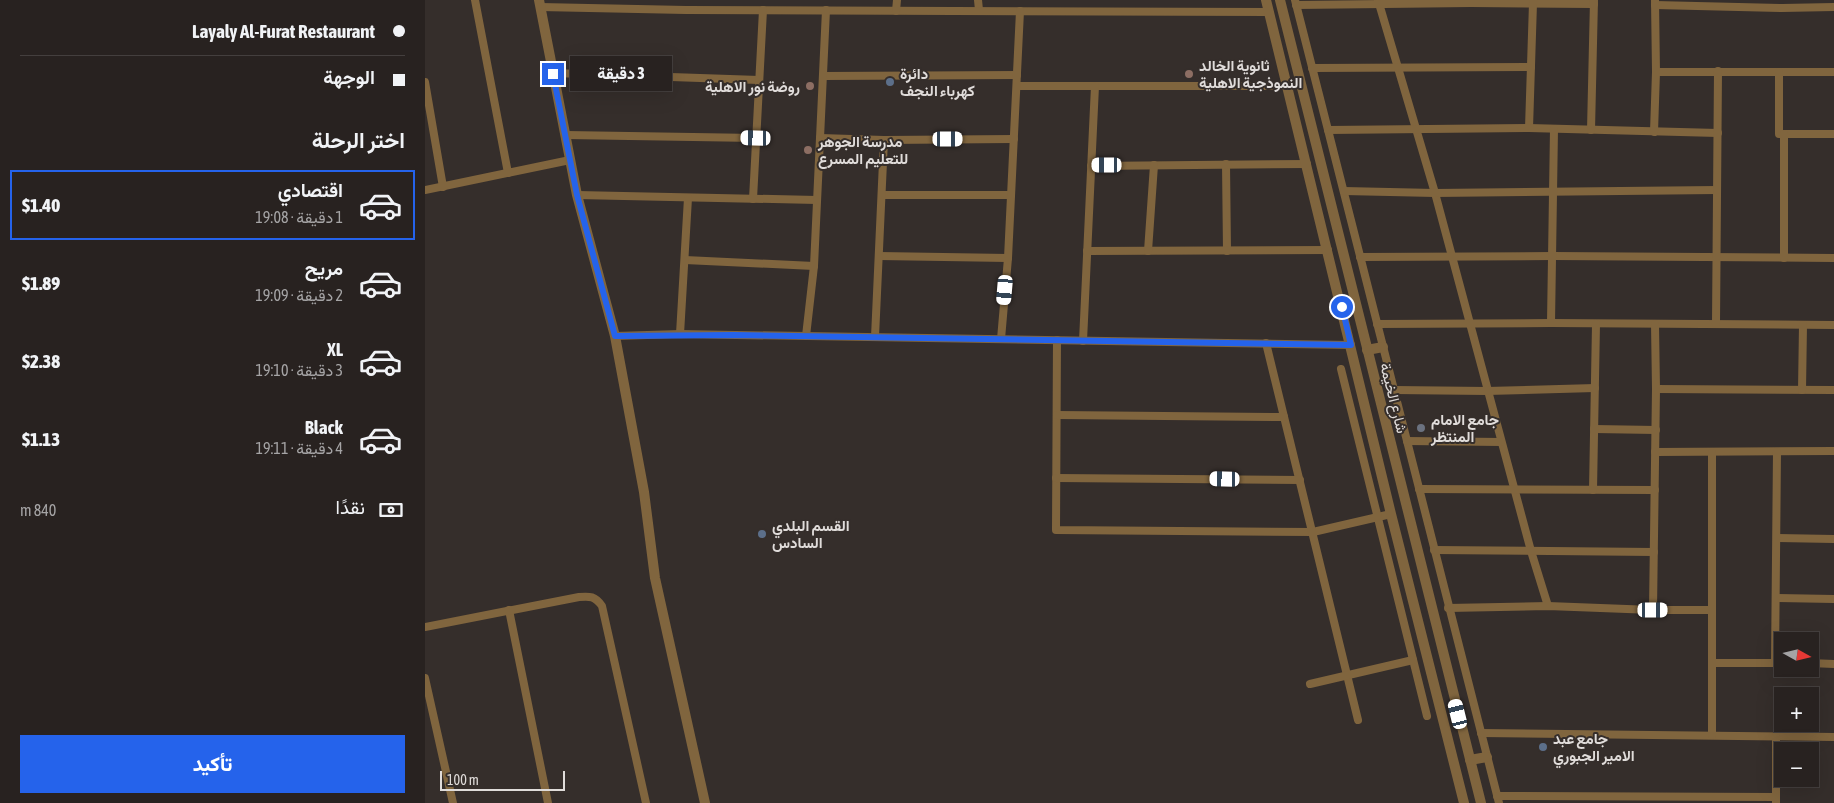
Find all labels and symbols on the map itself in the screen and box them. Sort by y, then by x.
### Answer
callout: 3 دقيقة [571,56,673,92]
place label: ثانوية الخالد النموذجية الاهلية [1199,57,1303,92]
route end [542,63,564,85]
place label: دائرة كهرباء النجف [900,65,975,100]
marker: ثانوية الخالد النموذجية الاهلية [1183,68,1195,80]
marker: دائرة كهرباء النجف [884,76,896,88]
place label: روضة نور الاهلية [705,78,800,96]
marker: روضة نور الاهلية [804,80,816,92]
car [740,130,771,146]
car [933,132,963,147]
place label: مدرسة الجوهر للتعليم المسرع [817,133,908,169]
marker: مدرسة الجوهر للتعليم المسرع [802,144,814,156]
car [1092,158,1122,173]
car [996,274,1013,306]
route start [1331,296,1353,318]
street label: شارع الخيمة [1374,361,1411,436]
place label: جامع الامام المنتظر [1430,411,1499,446]
marker: جامع الامام المنتظر [1415,422,1427,434]
car [1209,471,1240,487]
place label: القسم البلدي السادس [772,517,850,552]
marker: القسم البلدي السادس [756,528,768,540]
car [1638,603,1668,618]
north arrow [1774,632,1819,678]
car [1447,698,1468,730]
place label: جامع عبد الامير الجبوري [1553,730,1635,769]
marker: جامع عبد الامير الجبوري [1537,741,1549,753]
scale bar [440,768,565,791]

